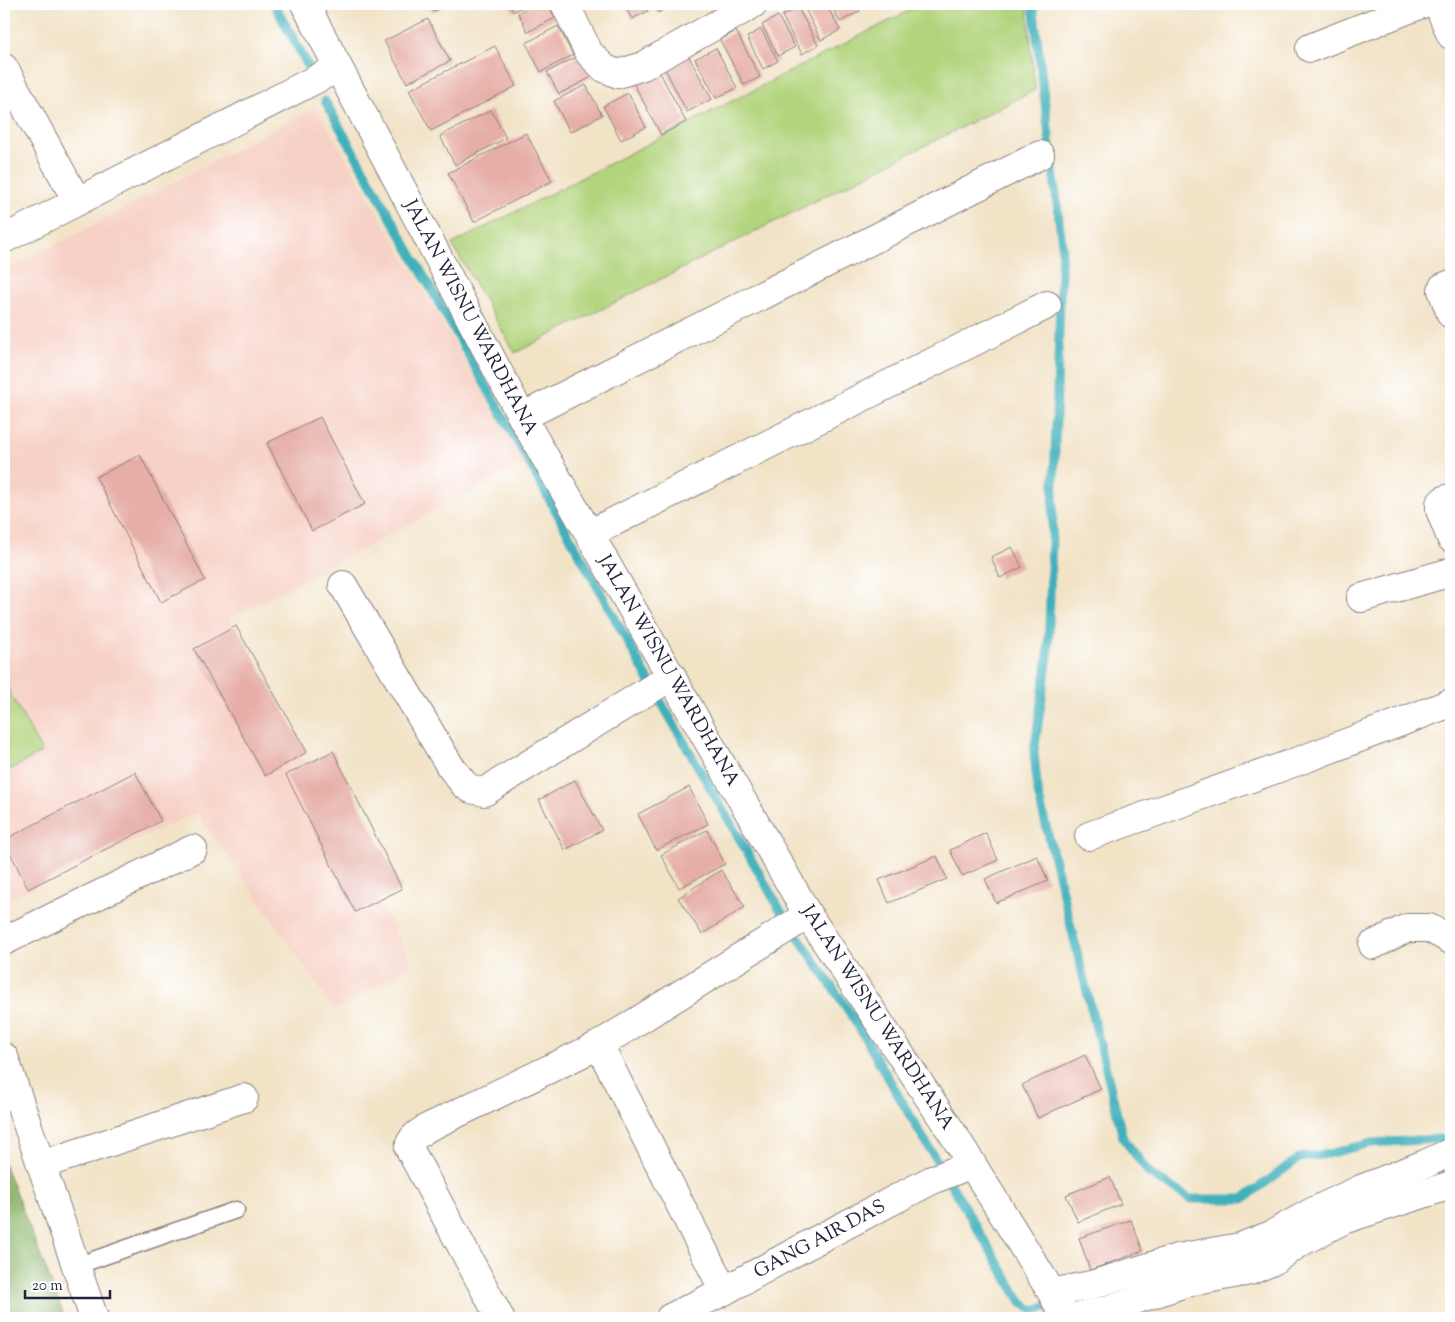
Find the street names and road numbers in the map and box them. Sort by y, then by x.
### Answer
street label: JALAN WISNU WARDHANA [396,194,544,441]
street label: JALAN WISNU WARDHANA [590,549,746,792]
street label: JALAN WISNU WARDHANA [793,899,960,1136]
street label: GANG AIR DAS [749,1194,891,1286]

